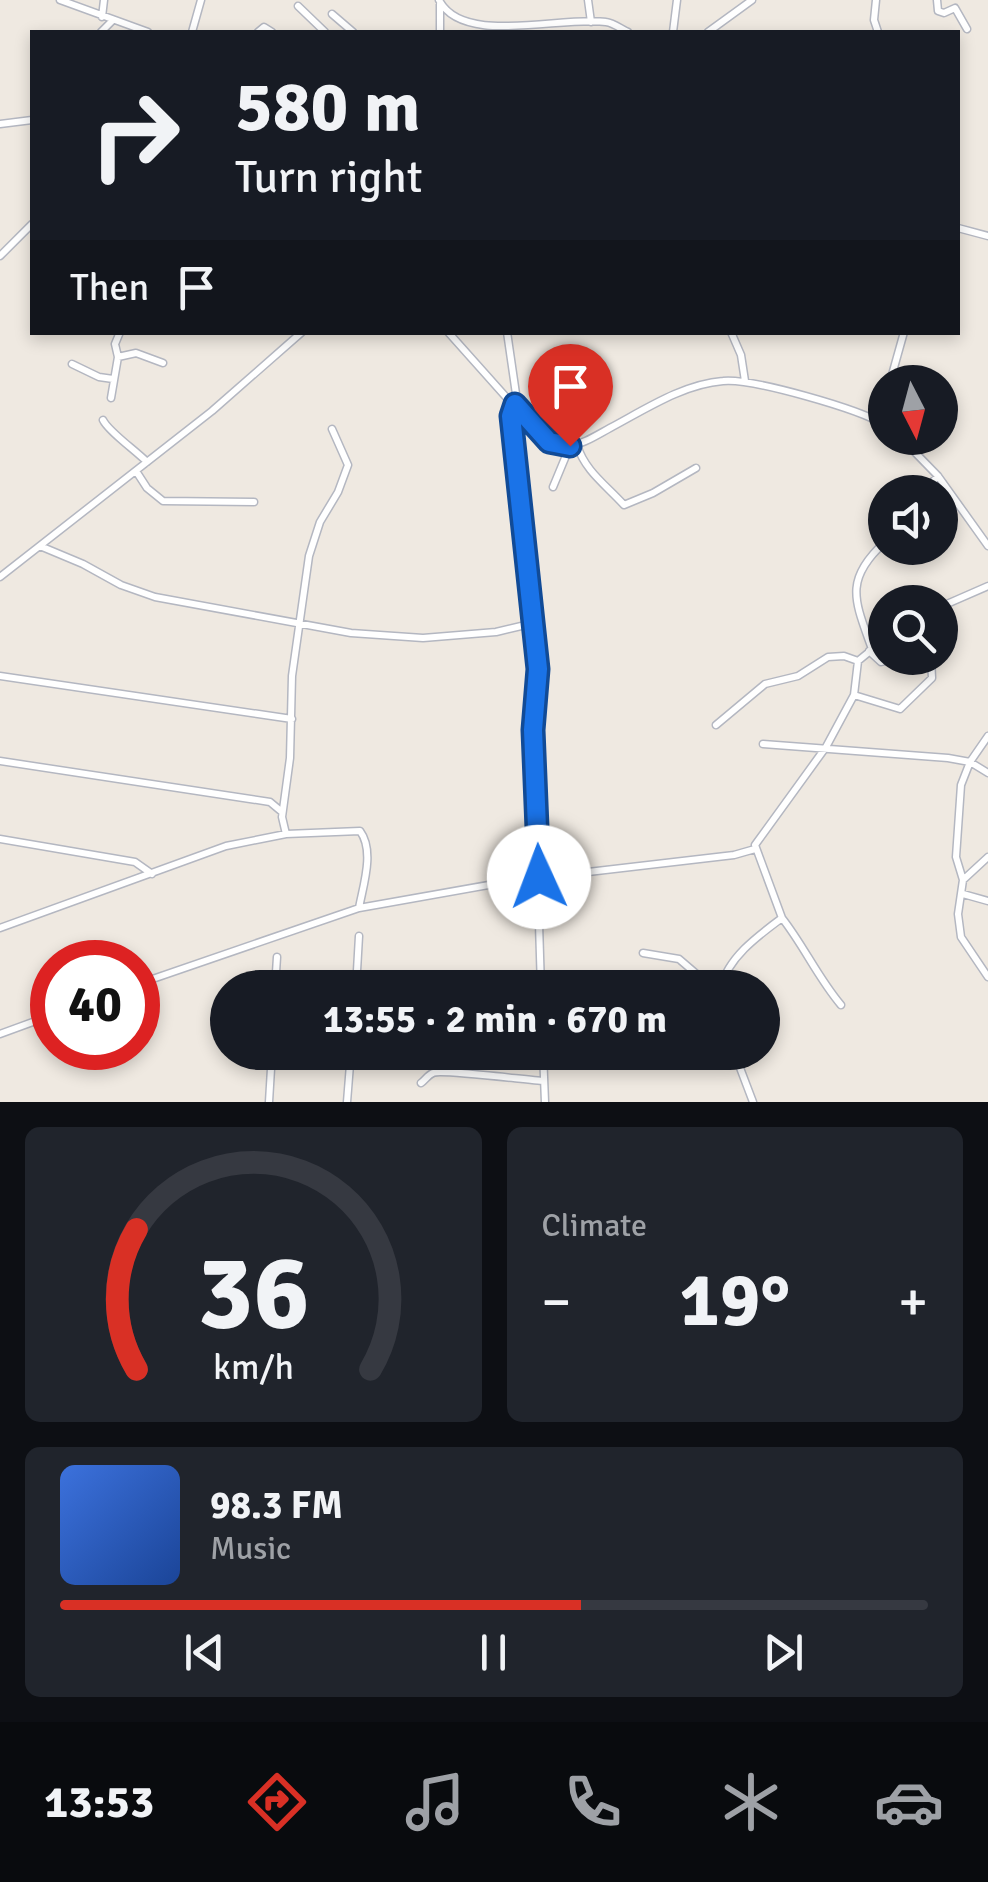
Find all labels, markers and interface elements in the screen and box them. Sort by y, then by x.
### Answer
text: 580 m [235,64,420,150]
icon: right [70,70,200,200]
text: Turn right [235,150,423,205]
icon: arrive [169,260,224,315]
text: Then [70,264,149,311]
pin [528,344,613,447]
icon: arrive [543,359,598,414]
north arrow [868,365,958,455]
map controls [868,365,958,675]
button: sound [868,475,958,565]
button: search [868,585,958,675]
position arrow [487,825,591,929]
speed limit sign: 40 [30,940,160,1070]
text: 13:55 · 2 min · 670 m [323,996,667,1043]
text: Climate [542,1206,647,1245]
text: 36 [197,1229,309,1357]
text: 19° [679,1254,790,1347]
text: − [542,1268,571,1336]
text: + [898,1268,928,1336]
text: km/h [213,1345,294,1389]
text: 98.3 FM [210,1482,343,1529]
text: Music [210,1529,291,1568]
icon: previous [177,1625,232,1680]
icon: pause [466,1625,521,1680]
icon: next [756,1625,811,1680]
icon: directions [242,1767,312,1837]
icon: music [400,1767,470,1837]
icon: phone [558,1767,628,1837]
icon: climate [716,1767,786,1837]
icon: car [874,1767,944,1837]
text: 13:53 [44,1775,154,1830]

